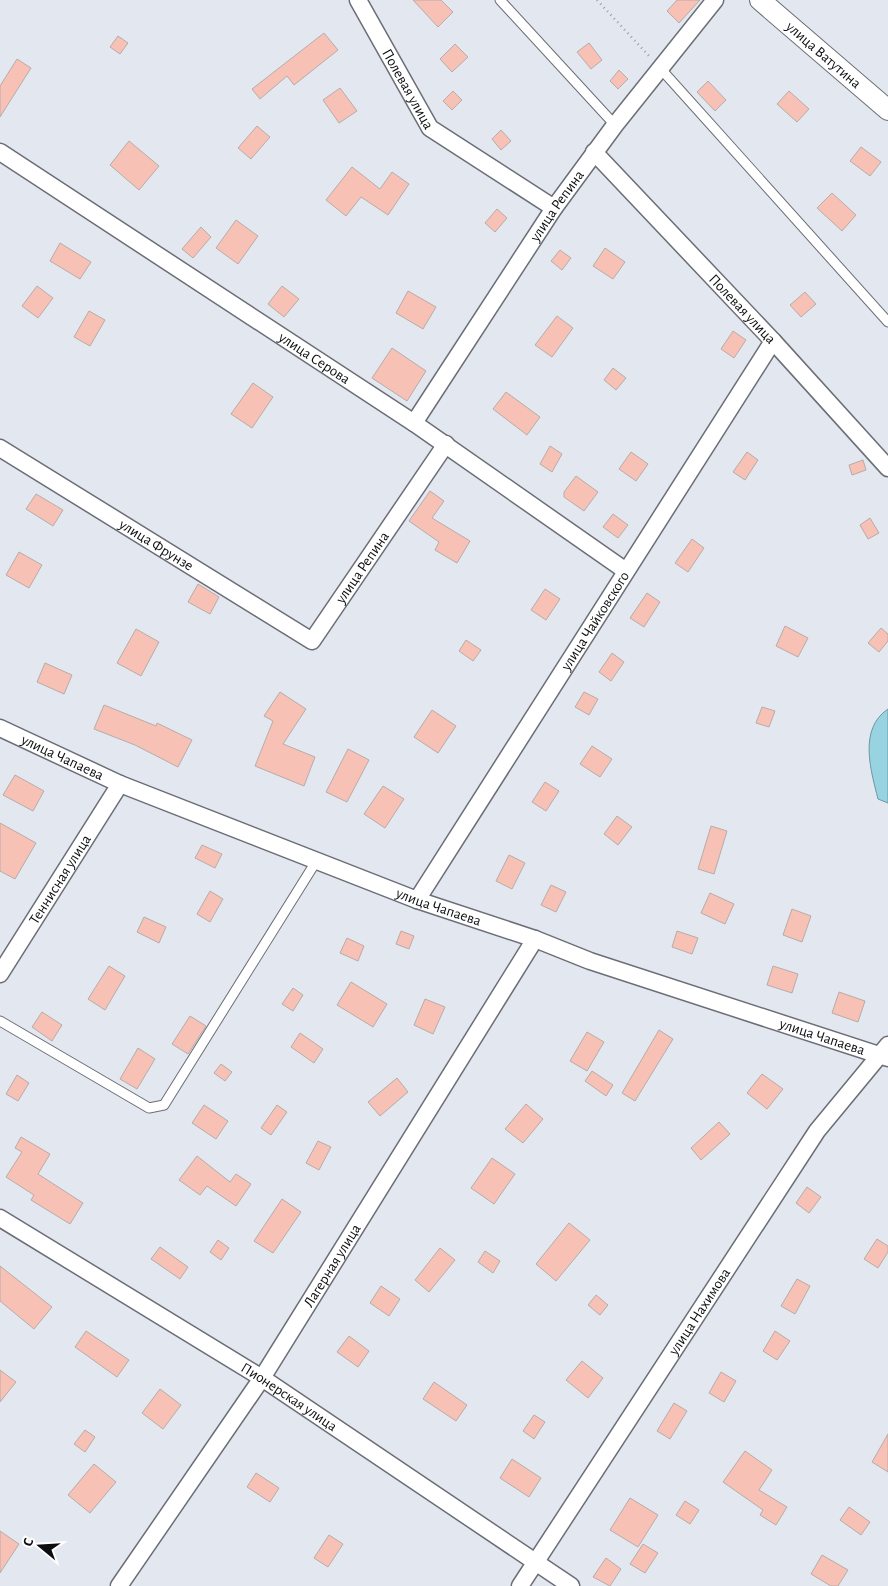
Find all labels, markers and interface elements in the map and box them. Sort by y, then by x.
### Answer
street label: улица Ватутина [783,18,864,91]
street label: Полевая улица [380,46,437,132]
street label: улица Репина [526,167,587,245]
street label: Полевая улица [706,271,779,347]
street label: улица Серова [275,329,353,387]
street label: улица Фрунзе [116,516,196,573]
street label: улица Репина [332,529,392,607]
street label: улица Чайковского [557,569,632,674]
street label: улица Чапаева [18,731,106,783]
street label: Теннисная улица [26,832,94,927]
street label: улица Чапаева [393,885,483,928]
street label: улица Чапаева [777,1015,867,1058]
street label: Лагерная улица [301,1221,363,1310]
street label: улица Нахимова [665,1265,733,1358]
street label: Пионерская улица [239,1360,340,1434]
north arrow [15,1521,65,1571]
text: С [21,1536,37,1548]

